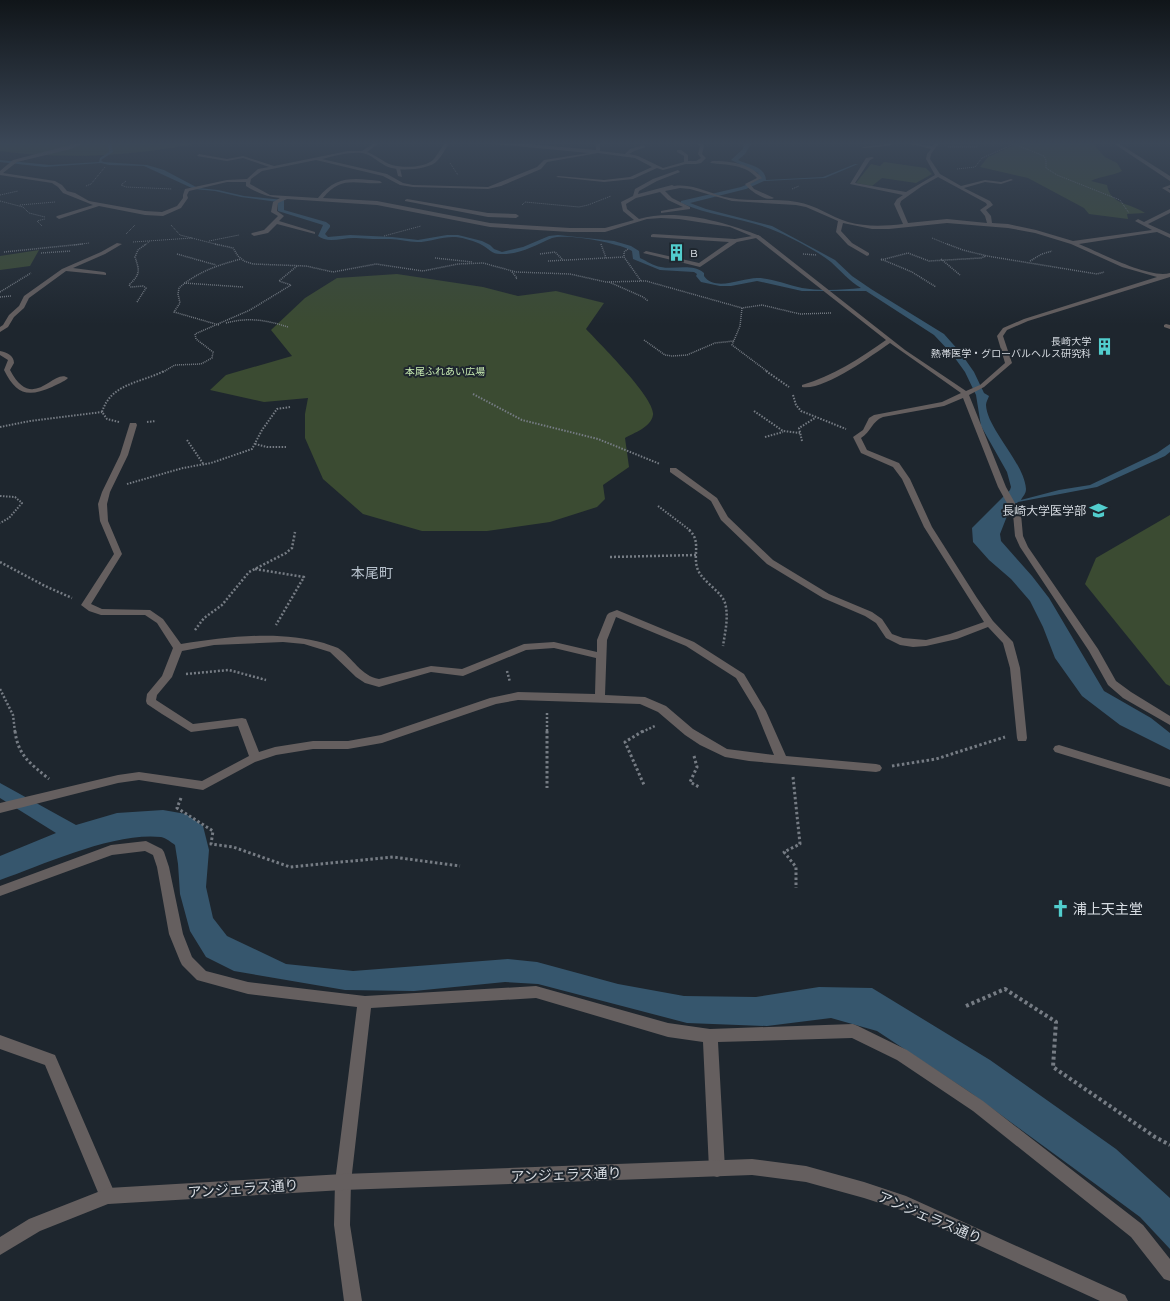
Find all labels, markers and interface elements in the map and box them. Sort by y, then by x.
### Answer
building icon: Ｂ [666,243,686,263]
place label: Ｂ [689,246,699,260]
place label: 長崎大学 熱帯医学・グローバルヘルス研究科 [931,334,1091,360]
building icon: 長崎大学 熱帯医学・グローバルヘルス研究科 [1094,337,1114,357]
park label: 本尾ふれあい広場 [405,364,485,378]
school or university icon: 長崎大学医学部 [1089,500,1109,520]
place label: 長崎大学医学部 [1002,502,1086,519]
district label: 本尾町 [351,563,393,582]
church icon: 浦上天主堂 [1050,898,1070,918]
place label: 浦上天主堂 [1073,899,1143,918]
street label: アンジェラス通り [510,1163,622,1185]
street label: アンジェラス通り [187,1175,299,1201]
street label: アンジェラス通り [875,1187,985,1247]

